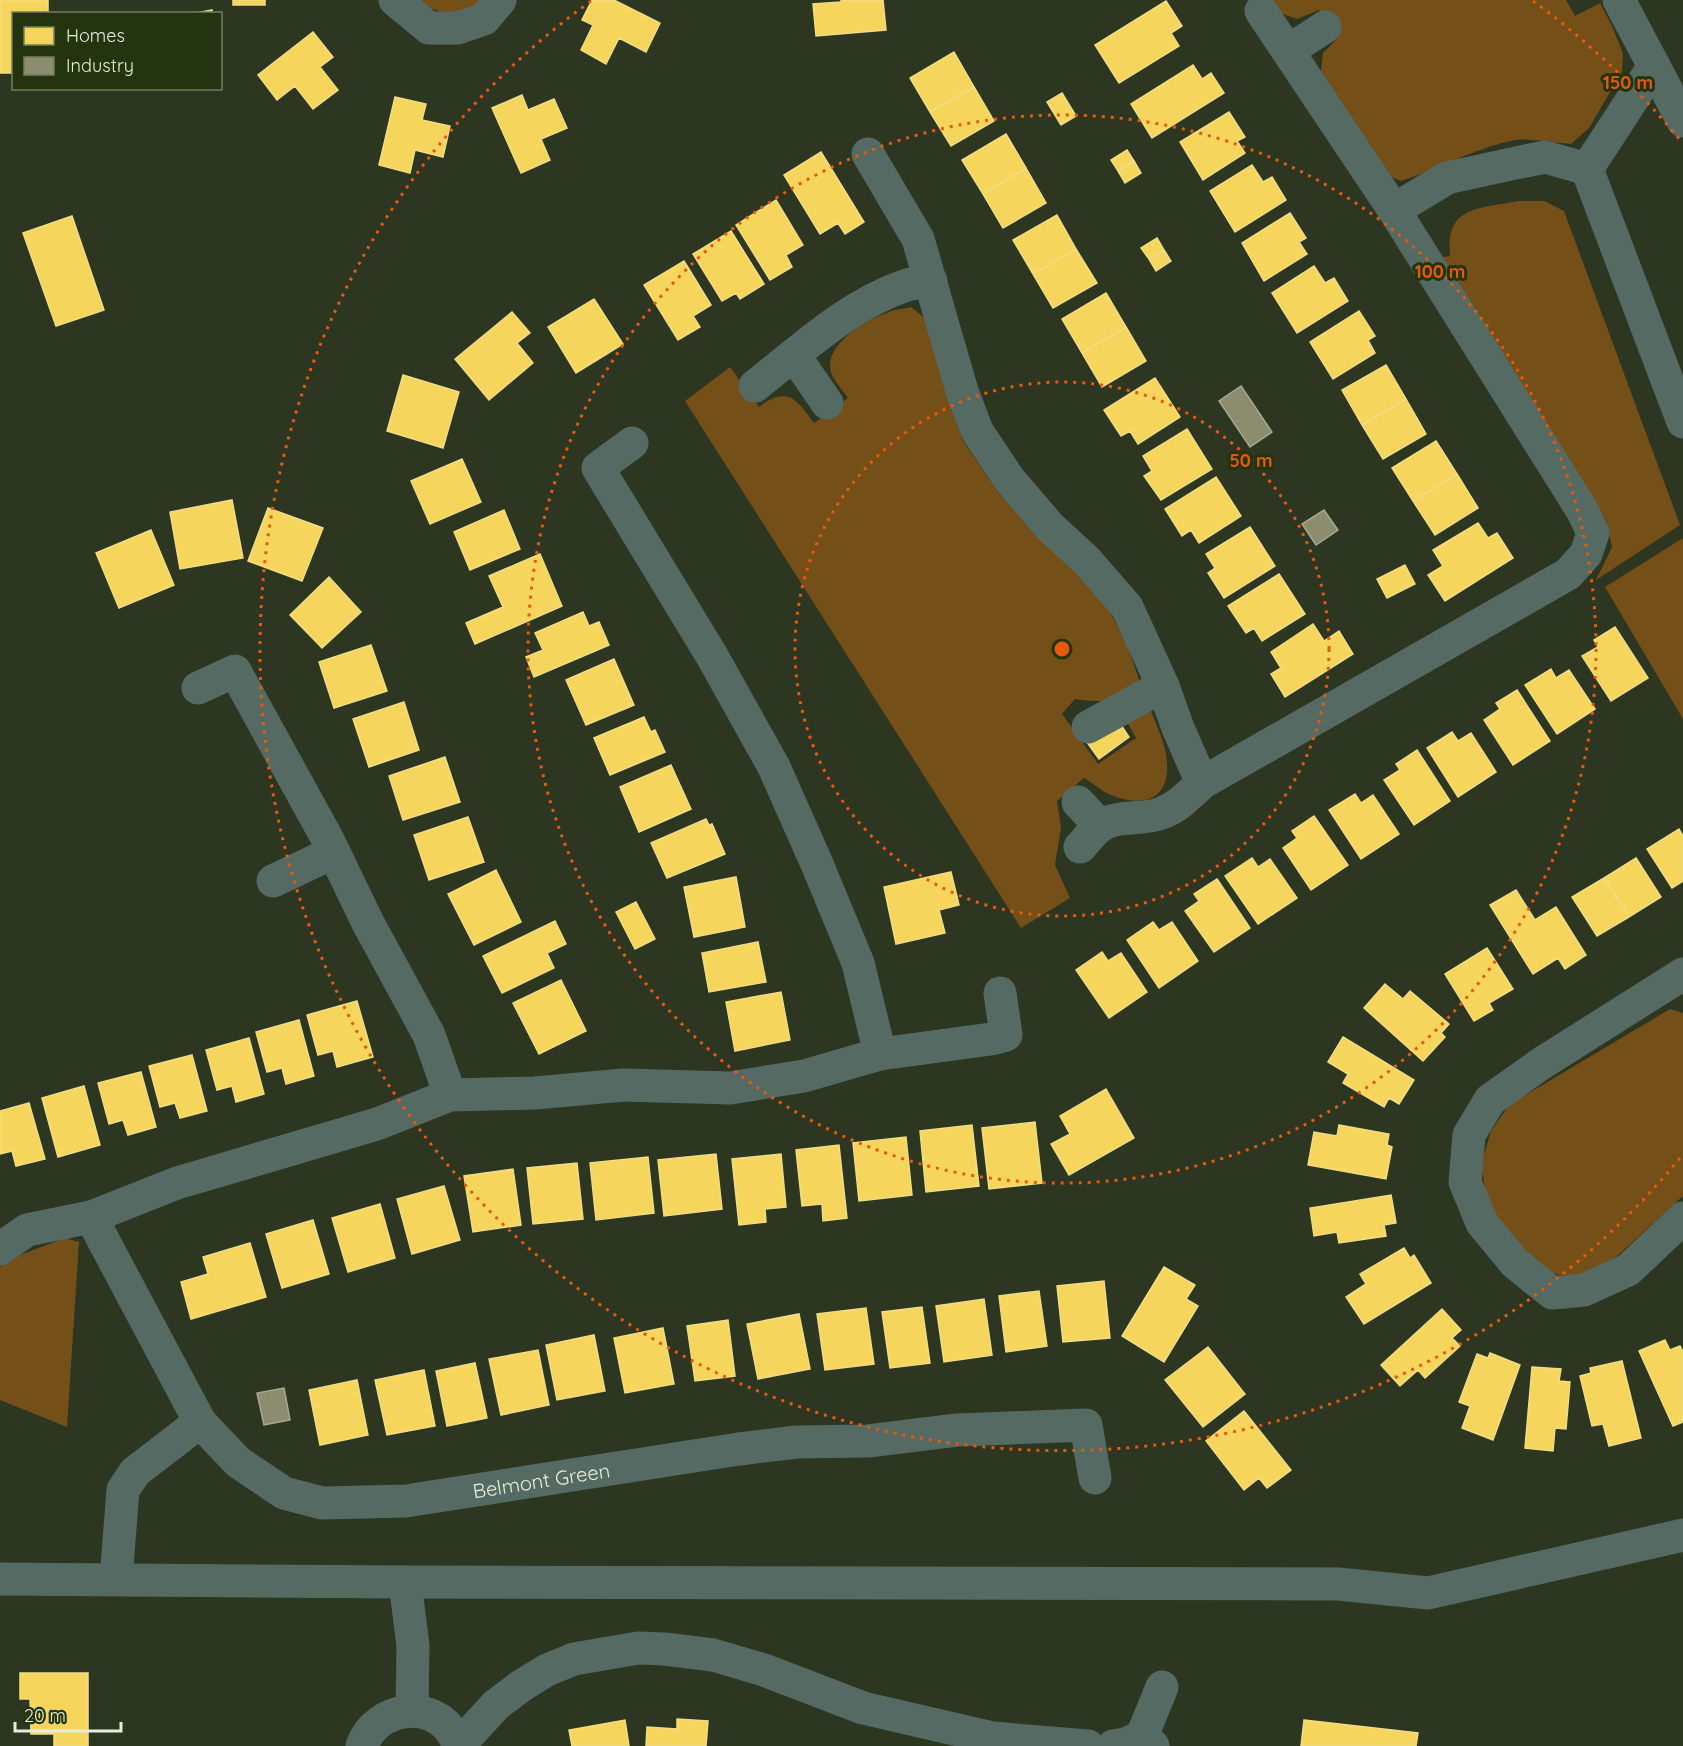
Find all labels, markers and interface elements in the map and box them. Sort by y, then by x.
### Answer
legend [12,12,222,90]
text: Homes [66,24,125,47]
text: Industry [66,54,134,77]
text: 150 m [1603,71,1653,94]
text: 100 m [1415,260,1465,283]
text: 50 m [1229,449,1273,472]
centre of rings [1052,639,1072,659]
street label: Belmont Green [471,1457,612,1503]
scale bar [15,1695,122,1733]
text: 20 m [24,1704,66,1727]

